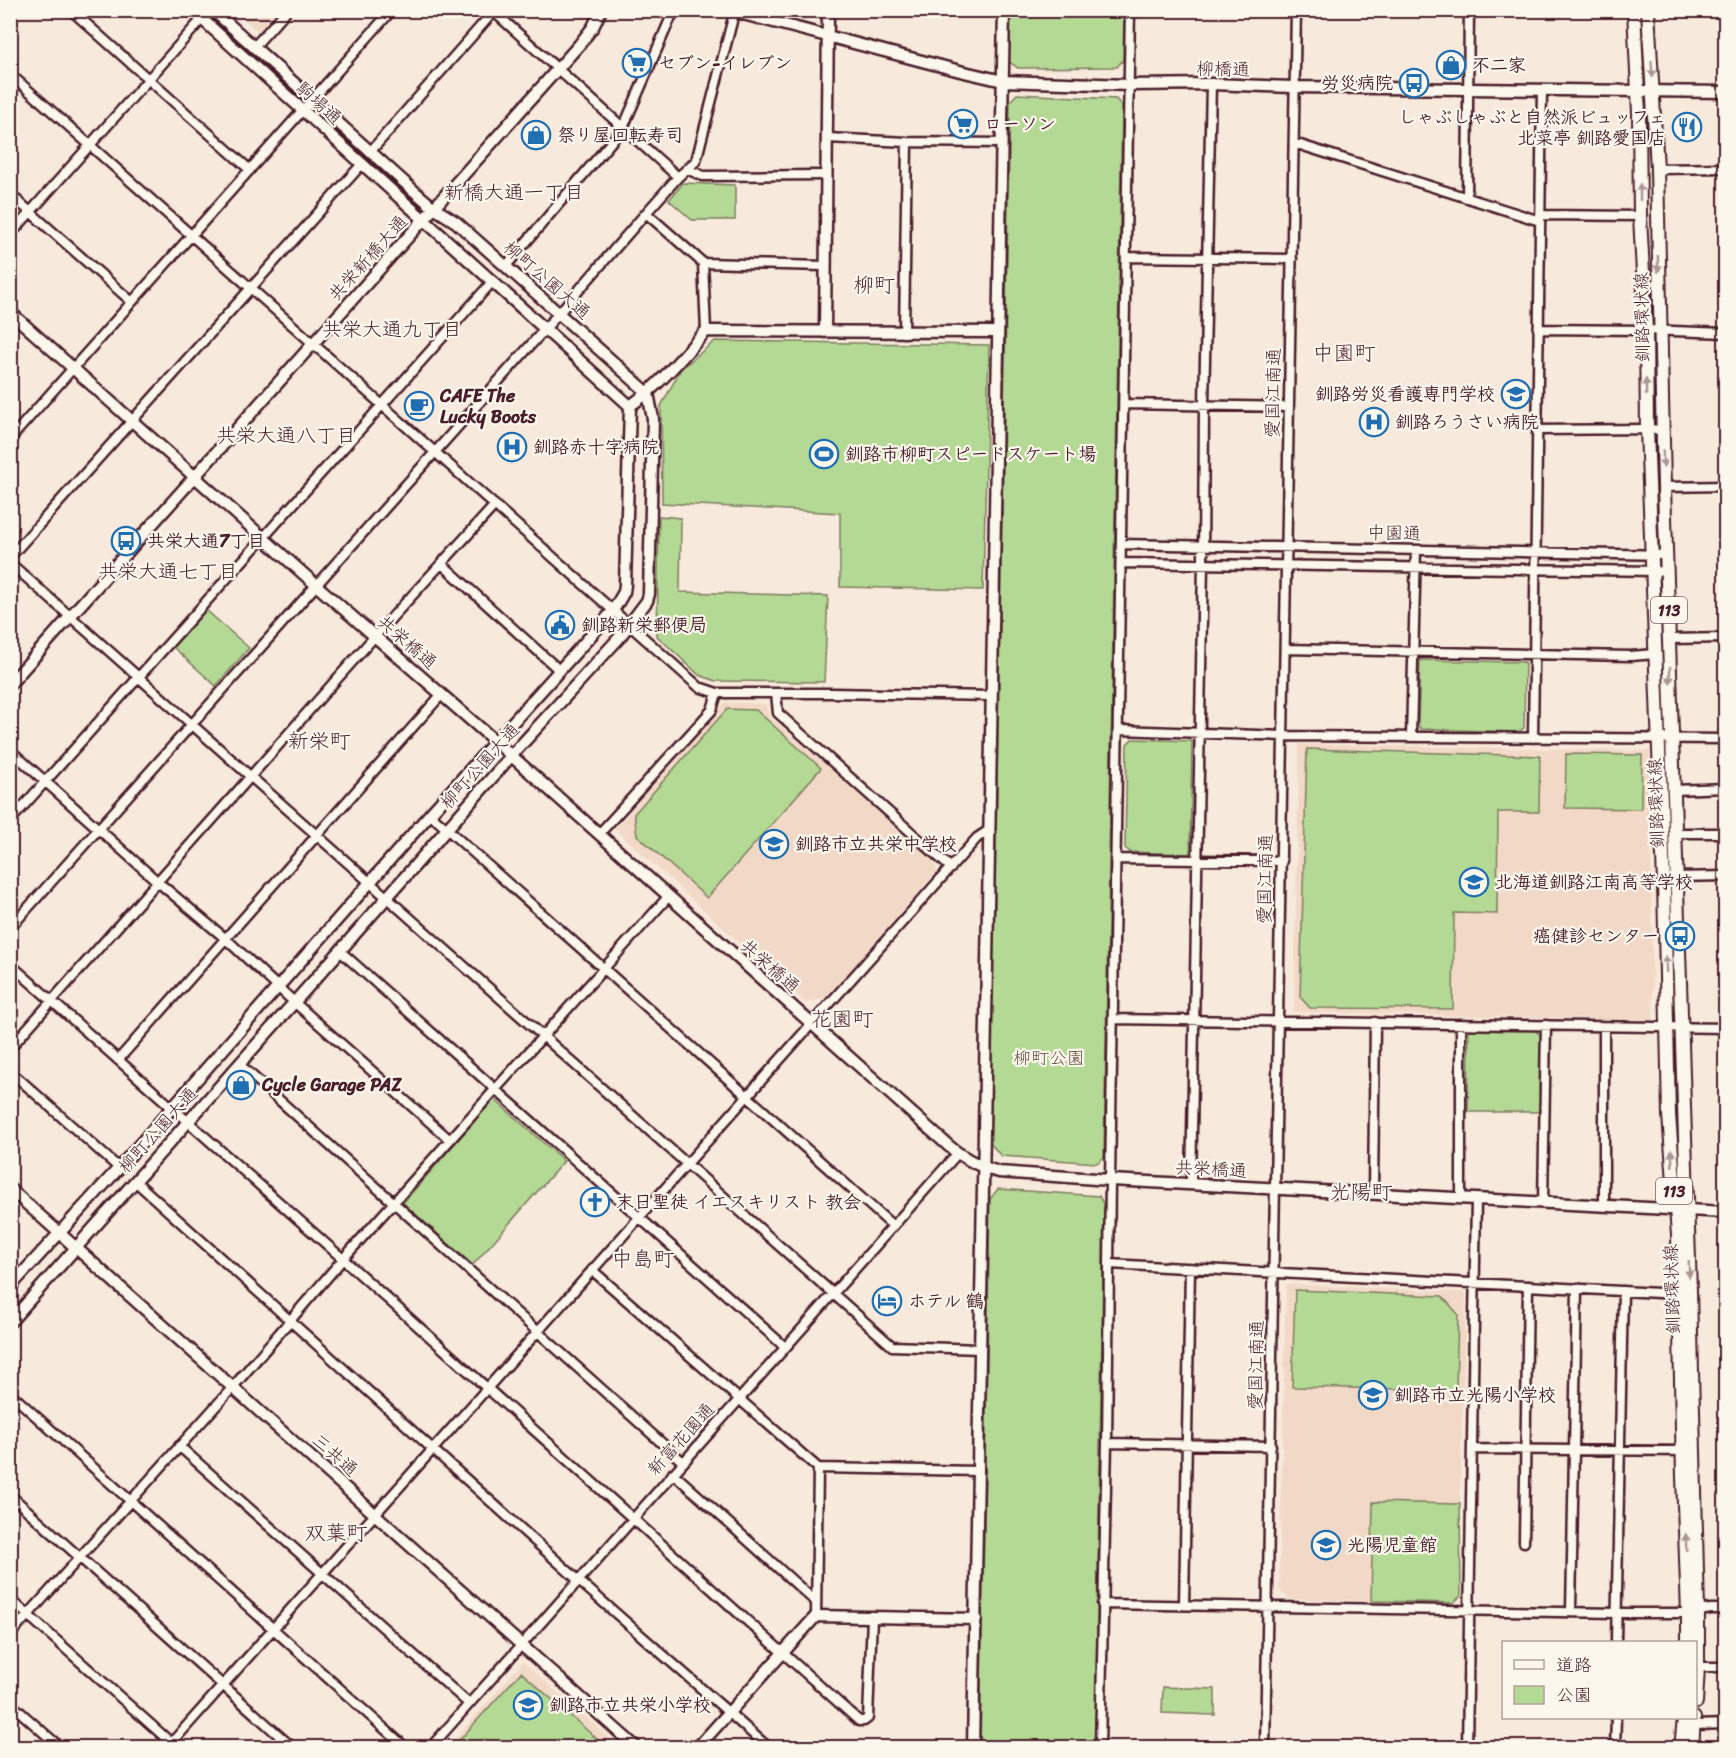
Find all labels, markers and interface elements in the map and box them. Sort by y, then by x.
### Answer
supermarket icon: セブン-イレブン [621,47,653,79]
place label: セブン-イレブン [658,47,792,79]
shop icon: 不二家 [1435,49,1467,81]
place label: 不二家 [1472,49,1526,81]
street label: 柳橋通 [1196,53,1250,85]
one-way arrow [1647,59,1656,78]
place label: 労災病院 [1321,67,1393,99]
bus stop icon: 労災病院 [1398,67,1430,99]
street label: 駒場通 [288,73,350,133]
place label: しゃぶしゃぶと自然派ビュッフェ 北菜亭 釧路愛国店 [1399,101,1666,154]
supermarket icon: ローソン [947,108,979,140]
place label: ローソン [984,108,1056,140]
restaurant icon: しゃぶしゃぶと自然派ビュッフェ 北菜亭 釧路愛国店 [1671,111,1703,143]
shop icon: 祭り屋回転寿司 [520,119,552,151]
place label: 祭り屋回転寿司 [557,119,683,151]
district label: 新橋大通一丁目 [444,175,584,210]
one-way arrow [1635,182,1645,201]
street label: 共栄新橋大通 [320,207,416,309]
street label: 柳町公園大通 [496,232,598,328]
one-way arrow [1654,254,1663,273]
district label: 柳町 [853,266,895,304]
street label: 釧路環状線 [1625,272,1659,362]
district label: 共栄大通九丁目 [322,312,462,347]
district label: 中園町 [1313,334,1376,372]
street label: 愛国江南通 [1256,348,1290,438]
one-way arrow [1641,377,1651,396]
place label: 釧路労災看護専門学校 [1315,378,1495,410]
school or university icon: 釧路労災看護専門学校 [1500,378,1532,410]
place label: CAFE The Lucky Boots [439,380,537,433]
cafe icon: CAFE The Lucky Boots [403,390,435,422]
hospital icon: 釧路ろうさい病院 [1358,406,1390,438]
place label: 釧路ろうさい病院 [1395,406,1539,438]
district label: 共栄大通八丁目 [216,418,356,453]
hospital icon: 釧路赤十字病院 [496,431,528,463]
place label: 釧路赤十字病院 [533,431,659,463]
sports icon: 釧路市柳町スピードスケート場 [808,438,840,470]
place label: 釧路市柳町スピードスケート場 [845,438,1096,470]
one-way arrow [1659,449,1668,468]
street label: 中園通 [1367,517,1421,549]
bus stop icon: 共栄大通7丁目 [110,525,142,557]
place label: 共栄大通7丁目 [147,525,265,557]
district label: 共栄大通七丁目 [98,554,238,589]
road number: 113 [1651,597,1687,623]
street label: 共栄橋通 [369,606,445,678]
public building icon: 釧路新栄郵便局 [544,609,576,641]
place label: 釧路新栄郵便局 [581,609,707,641]
one-way arrow [1665,665,1675,684]
street label: 柳町公園大通 [432,715,528,817]
district label: 新栄町 [288,722,351,760]
street label: 釧路環状線 [1638,757,1674,849]
school or university icon: 釧路市立共栄中学校 [758,828,790,860]
place label: 釧路市立共栄中学校 [795,828,957,860]
street label: 愛国江南通 [1248,834,1282,924]
school or university icon: 北海道釧路江南高等学校 [1458,866,1490,898]
place label: 北海道釧路江南高等学校 [1495,866,1693,898]
place label: 癌健診センター [1533,920,1659,952]
bus stop icon: 癌健診センター [1664,920,1696,952]
street label: 共栄橋通 [732,930,808,1002]
one-way arrow [1661,954,1670,973]
district label: 花園町 [811,1000,874,1038]
park label: 柳町公園 [1013,1042,1085,1074]
shop icon: Cycle Garage PAZ [225,1069,257,1101]
place label: Cycle Garage PAZ [261,1069,402,1101]
street label: 柳町公園大通 [110,1079,206,1181]
one-way arrow [1667,1149,1676,1168]
street label: 共栄橋通 [1174,1151,1248,1187]
district label: 光陽町 [1330,1173,1393,1211]
road number: 113 [1656,1178,1692,1204]
church icon: 末日聖徒 イエスキリスト 教会 [579,1186,611,1218]
place label: 末日聖徒 イエスキリスト 教会 [616,1186,861,1218]
district label: 中島町 [612,1240,675,1278]
street label: 釧路環状線 [1654,1243,1690,1335]
one-way arrow [1685,1259,1694,1278]
hotel icon: ホテル 鶴 [871,1285,903,1317]
place label: ホテル 鶴 [908,1285,984,1317]
street label: 愛国江南通 [1239,1320,1273,1410]
school or university icon: 釧路市立光陽小学校 [1357,1379,1389,1411]
place label: 釧路市立光陽小学校 [1394,1379,1556,1411]
street label: 新富花園通 [639,1395,723,1483]
street label: 三共通 [304,1425,366,1485]
district label: 双葉町 [305,1514,368,1552]
school or university icon: 光陽児童館 [1310,1529,1342,1561]
place label: 光陽児童館 [1347,1529,1437,1561]
one-way arrow [1681,1533,1690,1552]
legend [1502,1641,1697,1719]
text: 道路 [1556,1649,1592,1681]
text: 公園 [1556,1679,1592,1711]
school or university icon: 釧路市立共栄小学校 [512,1689,544,1721]
place label: 釧路市立共栄小学校 [549,1689,711,1721]

